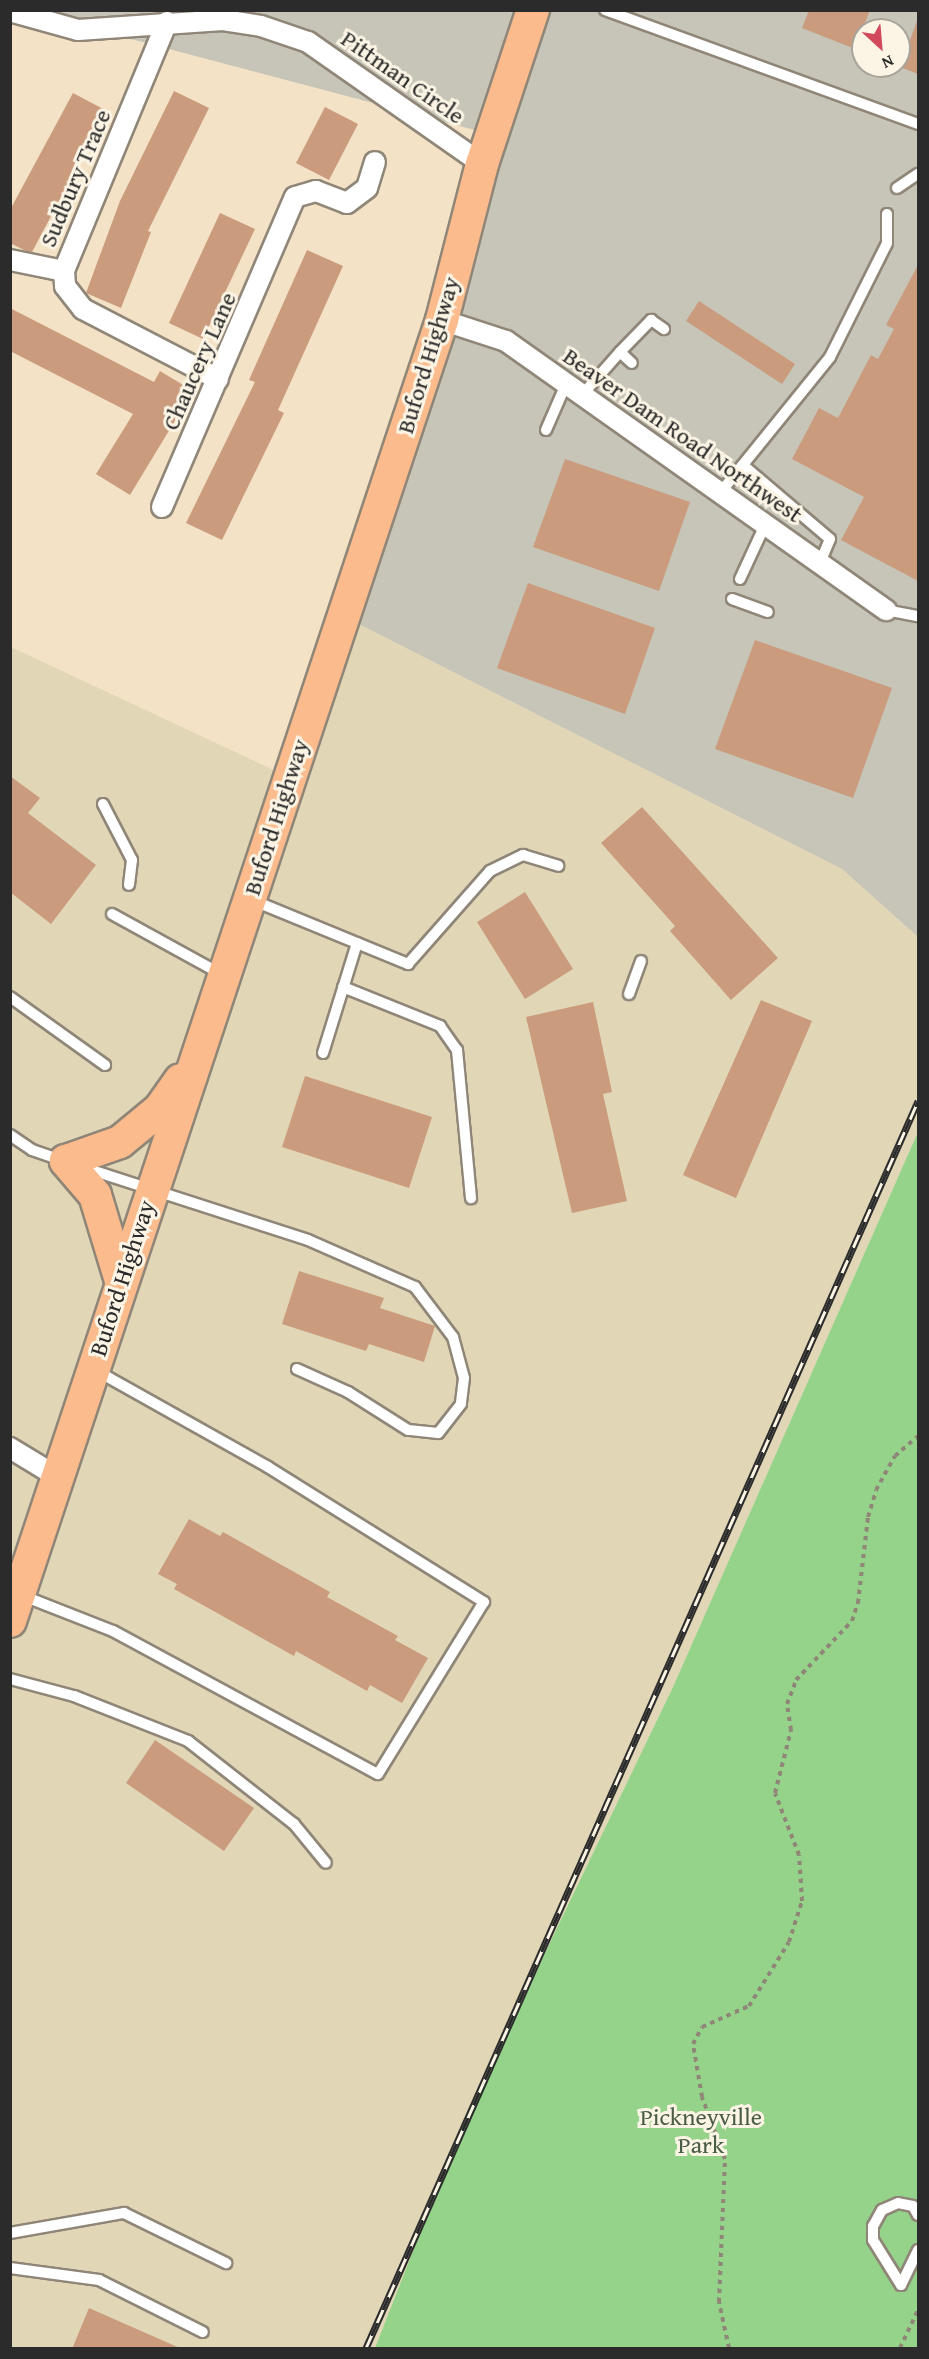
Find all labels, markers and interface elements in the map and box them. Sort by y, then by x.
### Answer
north arrow [851,18,911,78]
street label: Pittman Circle [336,24,470,130]
text: N [878,49,898,76]
street label: Sudbury Trace [33,105,117,251]
street label: Buford Highway [390,273,466,437]
street label: Chaucery Lane [156,288,242,434]
street label: Beaver Dam Road Northwest [558,341,808,529]
street label: Buford Highway [237,735,315,899]
street label: Buford Highway [83,1196,161,1360]
park label: Pickneyville Park [640,2103,762,2159]

